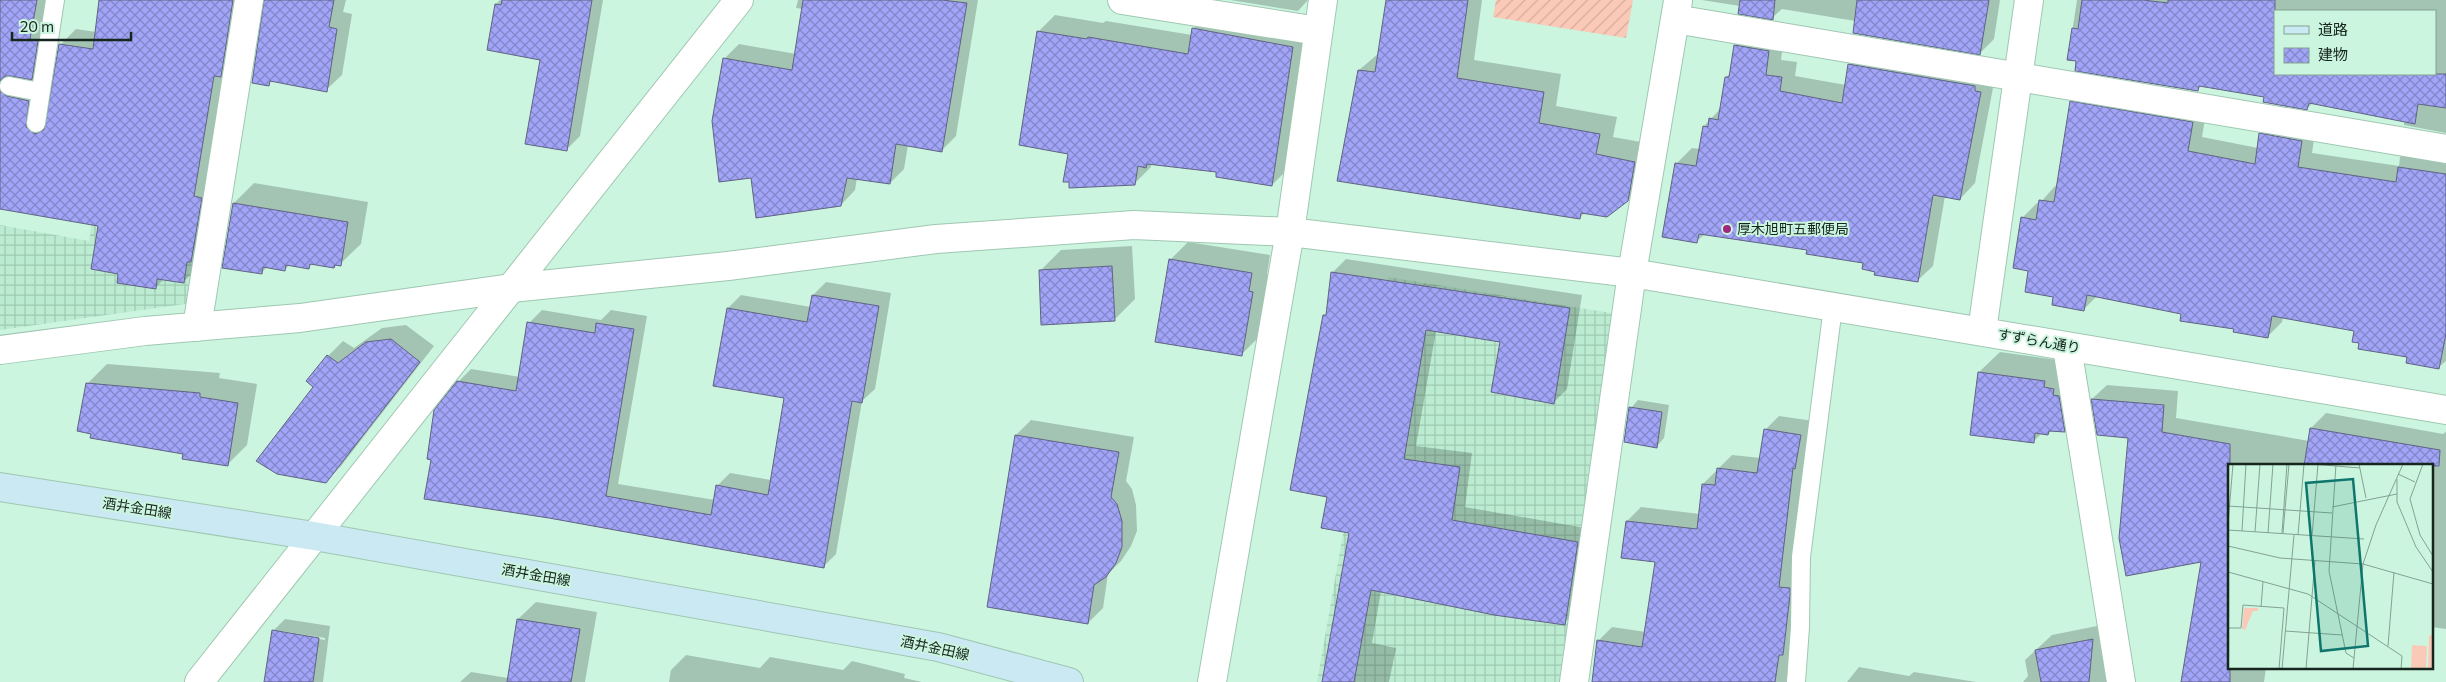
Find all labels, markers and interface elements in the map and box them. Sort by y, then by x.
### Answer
scale bar [12,10,131,42]
legend [2274,10,2436,75]
text: 20 m [20,17,54,35]
text: 道路 [2318,20,2348,38]
text: 建物 [2318,45,2348,63]
place label: 厚木旭町五郵便局 [1737,220,1849,237]
marker: 厚木旭町五郵便局 [1721,223,1733,235]
street label: すずらん通り [1996,325,2082,356]
inset map [2228,464,2434,670]
street label: 酒井金田線 [101,494,173,521]
street label: 酒井金田線 [500,560,572,589]
street label: 酒井金田線 [899,632,971,663]

